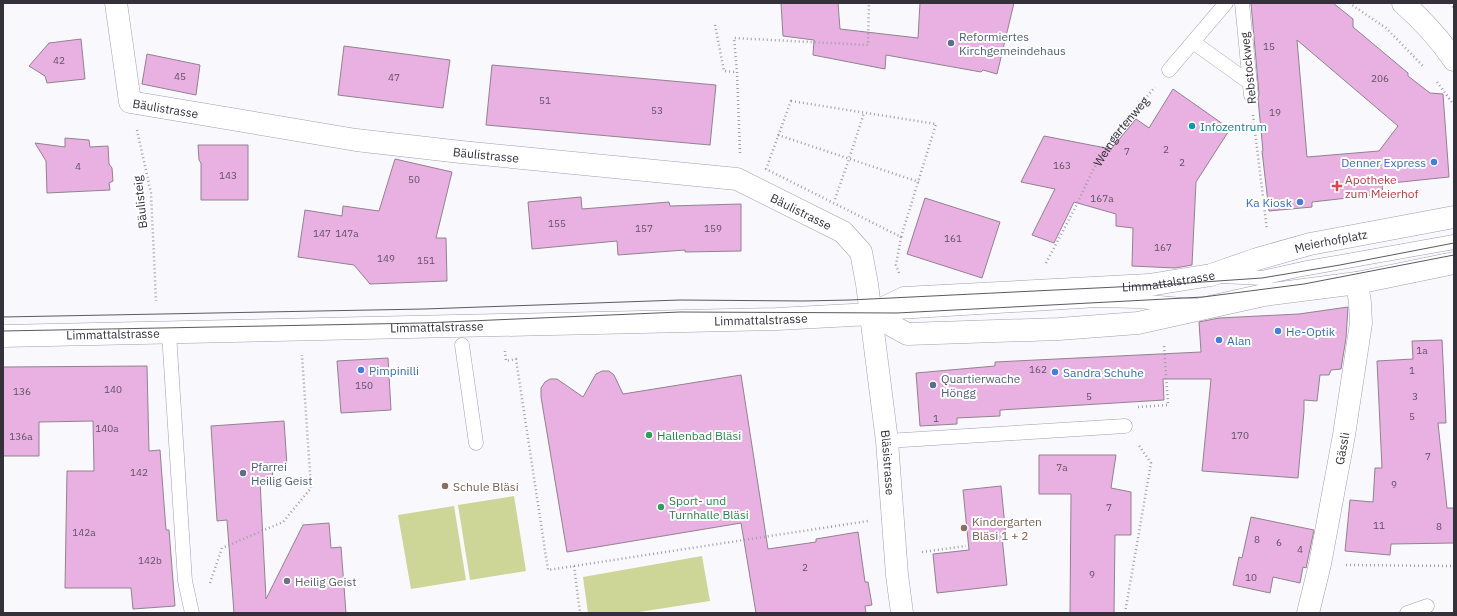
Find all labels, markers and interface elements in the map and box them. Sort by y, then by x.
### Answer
place label: Reformiertes Kirchgemeindehaus [959,29,1066,58]
street label: Rebstockweg [1237,31,1259,105]
marker: Reformiertes Kirchgemeindehaus [946,38,956,48]
house number: 15 [1263,40,1275,53]
house number: 42 [53,54,65,67]
house number: 45 [174,70,186,83]
house number: 47 [388,71,400,84]
house number: 206 [1371,72,1389,85]
street label: Weingartenweg [1090,92,1152,169]
house number: 51 [539,94,551,107]
street label: Bäulistrasse [132,95,200,121]
house number: 53 [651,104,663,117]
house number: 19 [1269,106,1281,119]
place label: Infozentrum [1200,119,1267,134]
marker: Infozentrum [1187,121,1197,131]
house number: 2 [1163,143,1169,156]
street label: Bäulistrasse [452,144,520,165]
house number: 7 [1124,145,1130,158]
place label: Denner Express [1341,155,1426,170]
house number: 2 [1179,156,1185,169]
marker: Denner Express [1429,157,1439,167]
house number: 163 [1053,159,1071,172]
house number: 4 [75,160,81,173]
house number: 143 [219,169,237,182]
place label: Apotheke zum Meierhof [1345,172,1418,201]
house number: 50 [408,173,420,186]
street label: Bäulisteig [130,174,150,229]
marker: Apotheke zum Meierhof [1332,181,1342,191]
street label: Bäulistrasse [768,190,835,233]
house number: 167a [1090,192,1114,205]
place label: Ka Kiosk [1246,195,1293,210]
marker: Ka Kiosk [1295,197,1305,207]
house number: 155 [548,217,566,230]
house number: 157 [635,222,653,235]
house number: 159 [704,222,722,235]
street label: Meierhofplatz [1293,226,1369,256]
house number: 147 [313,227,331,240]
house number: 147a [335,227,359,240]
house number: 161 [944,232,962,245]
house number: 167 [1154,241,1172,254]
house number: 149 [377,252,395,265]
house number: 151 [417,254,435,267]
street label: Limmattalstrasse [1122,267,1217,294]
street label: Limmattalstrasse [714,310,808,328]
street label: Limmattalstrasse [390,318,484,335]
place label: He-Optik [1286,324,1336,339]
street label: Limmattalstrasse [66,325,160,342]
marker: He-Optik [1273,326,1283,336]
place label: Alan [1227,333,1251,348]
marker: Alan [1214,335,1224,345]
house number: 1a [1416,344,1428,357]
place label: Pimpinilli [369,363,419,378]
house number: 162 [1029,363,1047,376]
house number: 1 [1409,364,1415,377]
marker: Pimpinilli [356,365,366,375]
place label: Sandra Schuhe [1063,365,1144,380]
marker: Sandra Schuhe [1050,367,1060,377]
place label: Quartierwache Höngg [941,371,1021,400]
house number: 150 [355,379,373,392]
marker: Quartierwache Höngg [928,380,938,390]
house number: 140 [104,383,122,396]
house number: 136 [13,385,31,398]
house number: 5 [1086,390,1092,403]
house number: 3 [1412,390,1418,403]
house number: 5 [1409,410,1415,423]
house number: 1 [933,412,939,425]
house number: 140a [95,422,119,435]
place label: Hallenbad Bläsi [657,428,741,443]
street label: Bläsistrasse [878,429,899,496]
house number: 170 [1231,429,1249,442]
house number: 136a [9,430,33,443]
marker: Hallenbad Bläsi [644,430,654,440]
street label: Gässli [1331,431,1352,466]
house number: 7 [1425,450,1431,463]
place label: Pfarrei Heilig Geist [251,459,312,488]
house number: 7a [1056,461,1068,474]
house number: 142 [130,466,148,479]
marker: Pfarrei Heilig Geist [238,468,248,478]
house number: 9 [1391,478,1397,491]
place label: Schule Bläsi [453,479,519,494]
marker: Schule Bläsi [440,481,450,491]
place label: Sport- und Turnhalle Bläsi [669,493,749,522]
house number: 7 [1106,501,1112,514]
marker: Sport- und Turnhalle Bläsi [656,502,666,512]
place label: Kindergarten Bläsi 1 + 2 [972,514,1042,543]
house number: 11 [1373,519,1385,532]
house number: 8 [1436,520,1442,533]
marker: Kindergarten Bläsi 1 + 2 [959,523,969,533]
house number: 142a [72,526,96,539]
house number: 8 [1254,533,1260,546]
house number: 6 [1276,536,1282,549]
house number: 4 [1297,543,1303,556]
house number: 142b [138,554,162,567]
house number: 2 [802,561,808,574]
house number: 9 [1089,568,1095,581]
house number: 10 [1245,571,1257,584]
place label: Heilig Geist [295,574,356,589]
marker: Heilig Geist [282,576,292,586]

